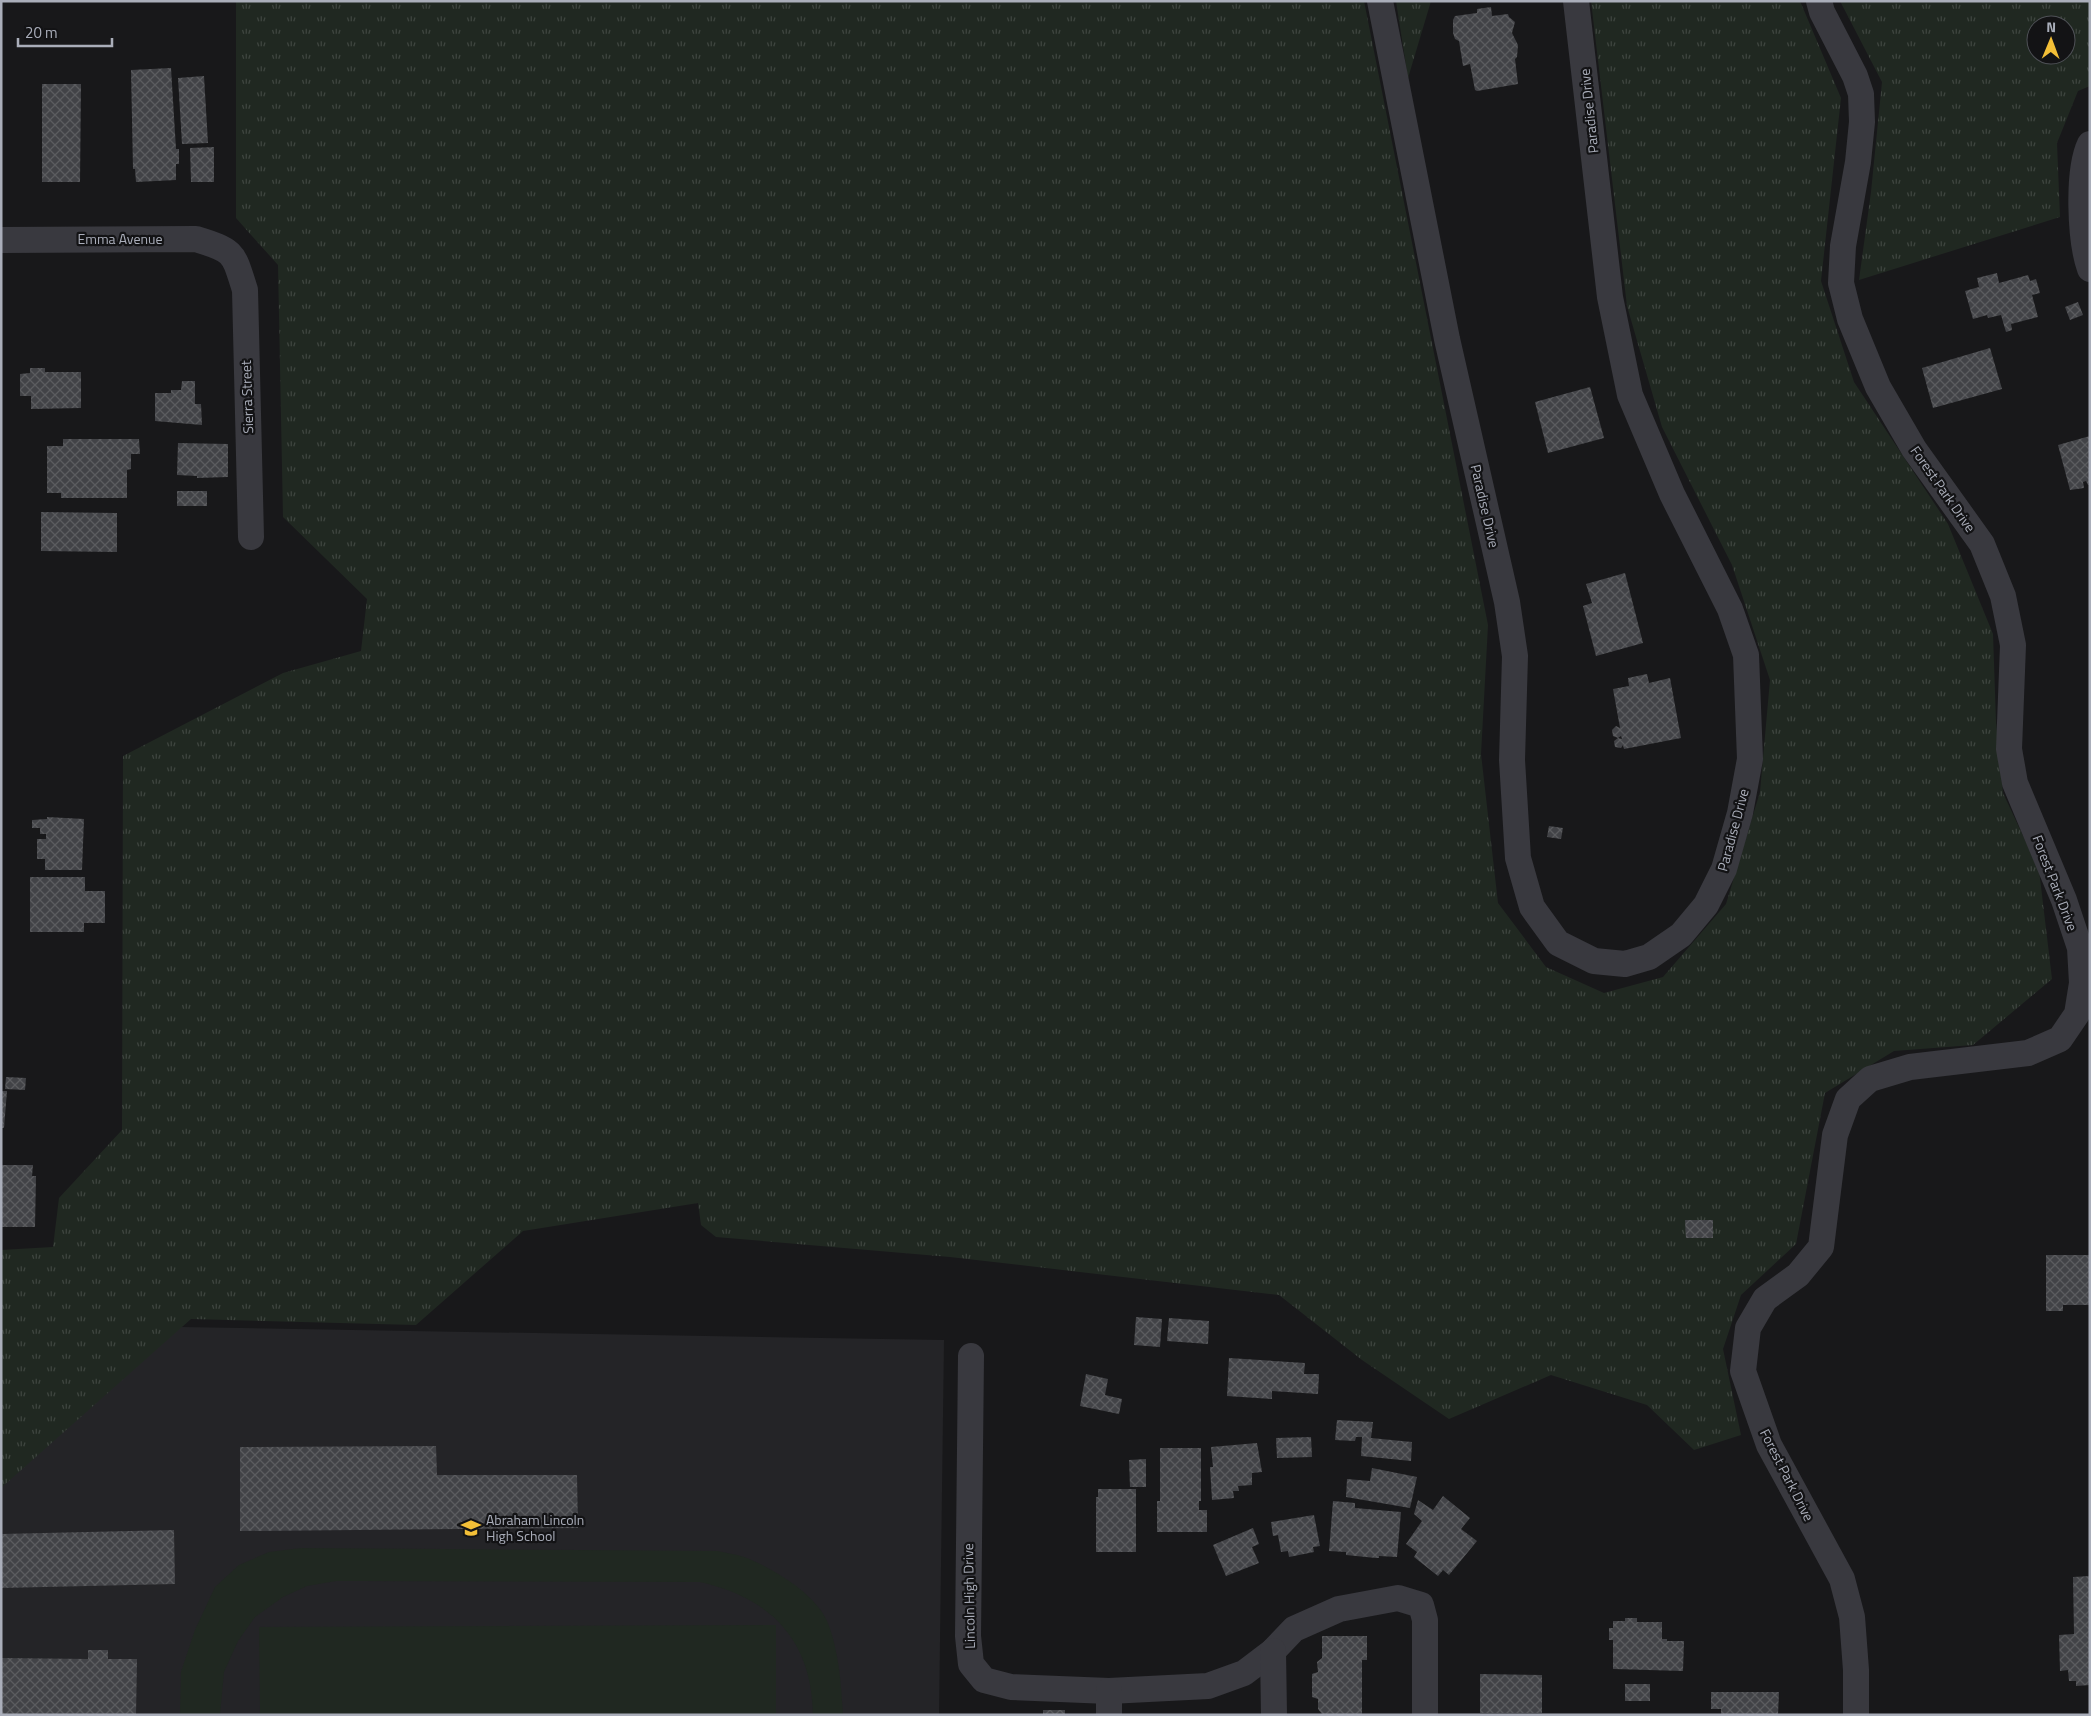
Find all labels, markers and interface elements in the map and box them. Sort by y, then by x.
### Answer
scale bar [18,15,111,47]
north arrow [2026,15,2076,65]
text: N [2046,16,2056,37]
text: 20 m [25,21,58,44]
street label: Paradise Drive [1574,68,1603,154]
street label: Emma Avenue [77,228,163,249]
street label: Sierra Street [235,360,258,434]
street label: Forest Park Drive [1906,441,1981,536]
street label: Paradise Drive [1466,462,1505,550]
street label: Paradise Drive [1711,786,1754,874]
street label: Forest Park Drive [2028,832,2083,934]
street label: Forest Park Drive [1755,1425,1820,1525]
place label: Abraham Lincoln High School [486,1509,584,1546]
school or university icon: Abraham Lincoln High School [460,1517,482,1539]
street label: Lincoln High Drive [957,1543,980,1649]

